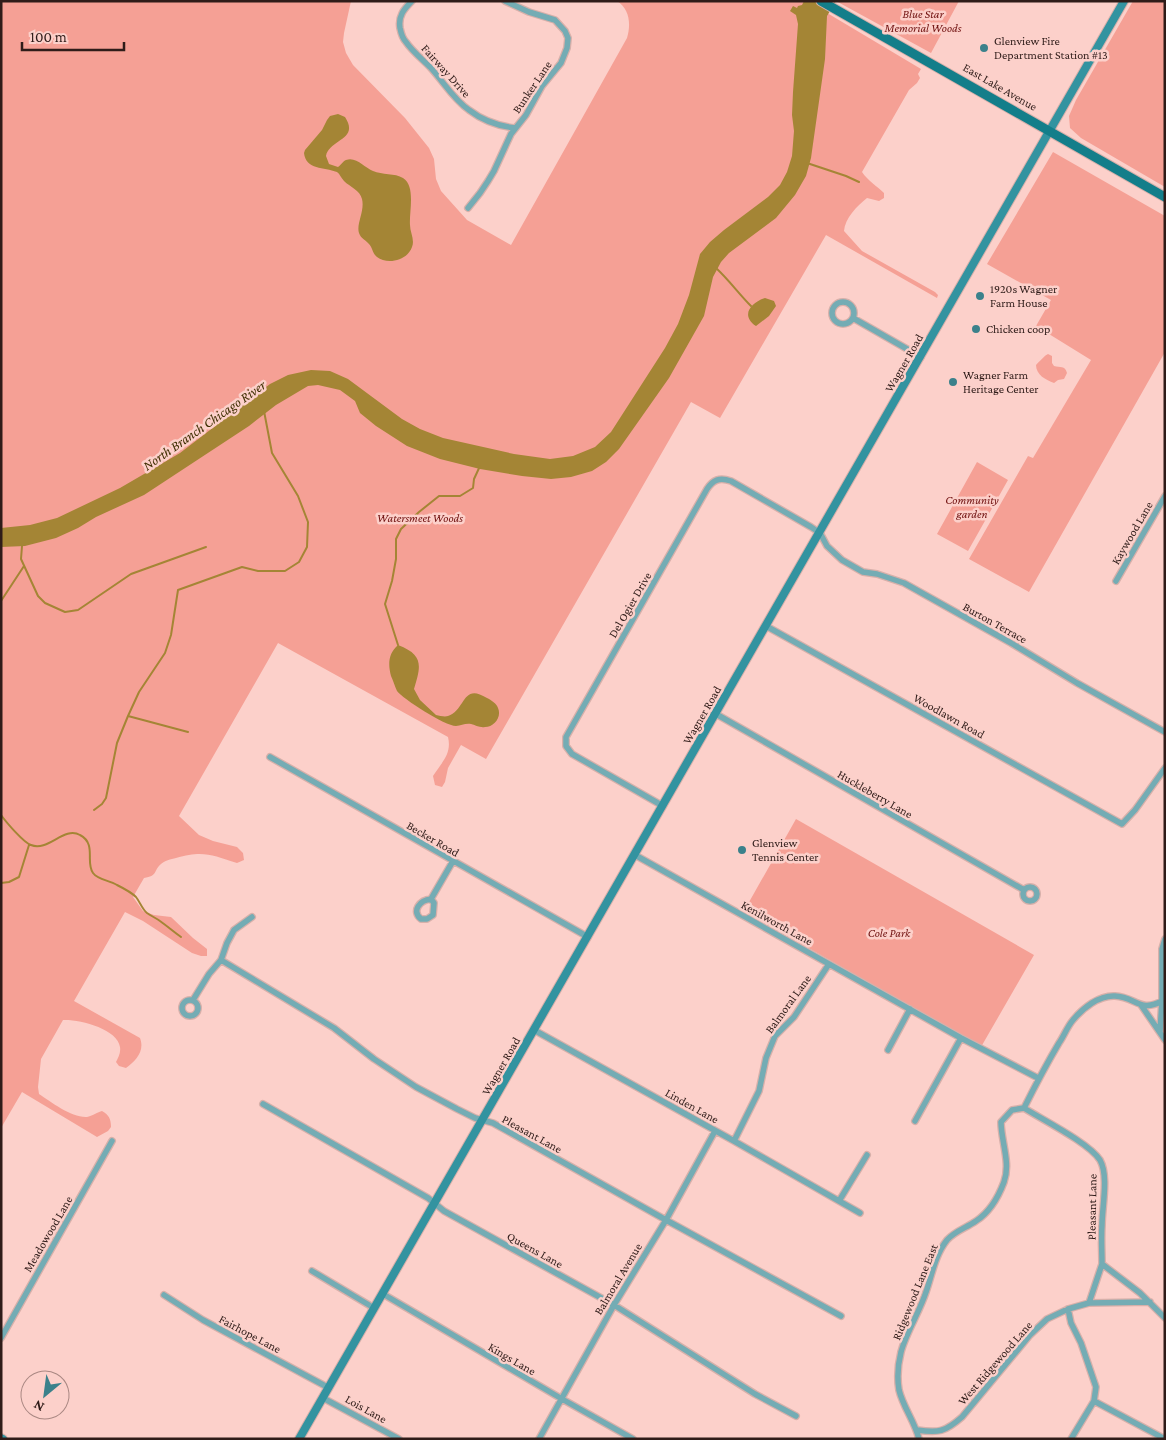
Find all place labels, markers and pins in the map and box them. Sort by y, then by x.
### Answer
place label: Glenview Fire Department Station #13 [994,34,1108,62]
marker: Glenview Fire Department Station #13 [978,42,990,54]
place label: 1920s Wagner Farm House [990,282,1058,310]
marker: 1920s Wagner Farm House [974,290,986,302]
place label: Chicken coop [986,322,1050,336]
marker: Chicken coop [970,323,982,335]
place label: Wagner Farm Heritage Center [963,368,1039,396]
marker: Wagner Farm Heritage Center [947,376,959,388]
place label: Glenview Tennis Center [752,836,819,864]
marker: Glenview Tennis Center [736,844,748,856]

